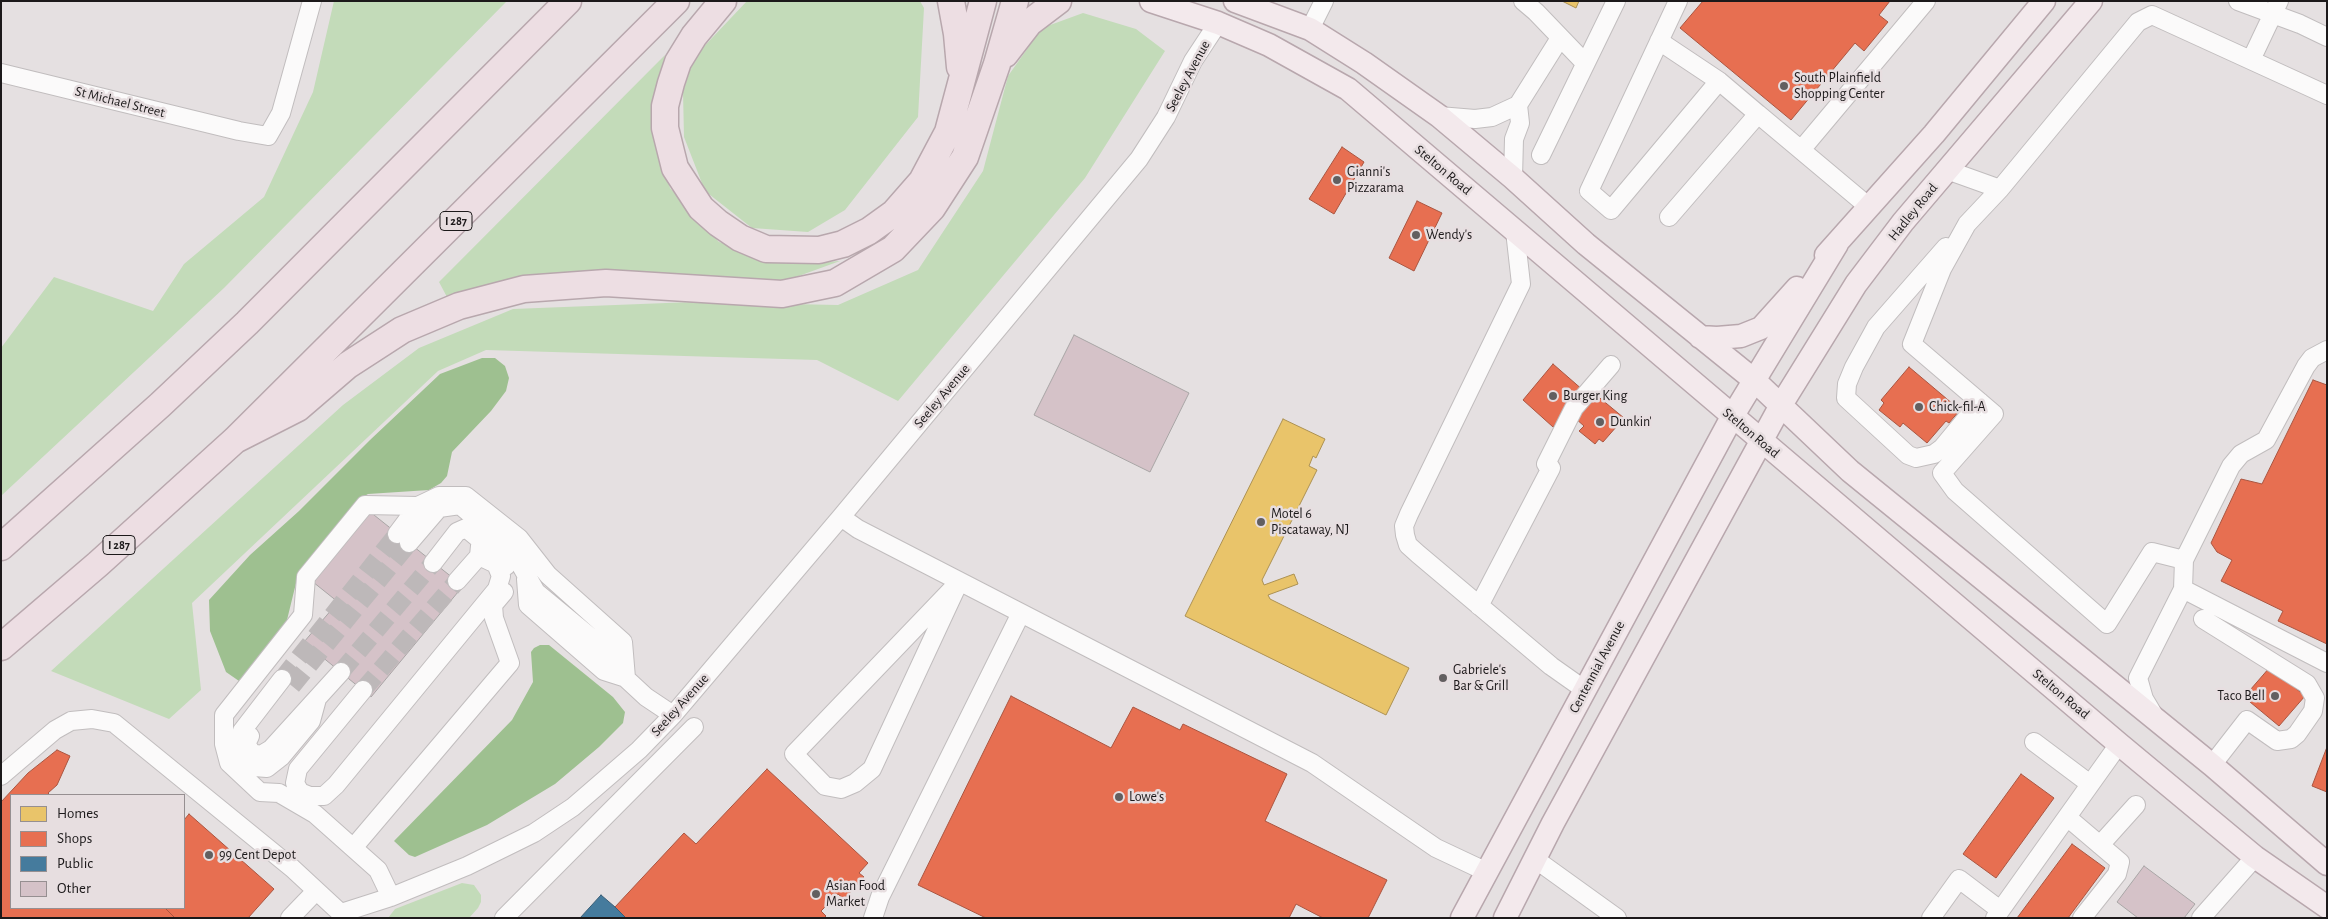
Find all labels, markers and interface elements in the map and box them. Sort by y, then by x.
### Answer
street label: Seeley Avenue [1162,38,1214,114]
place label: South Plainfield Shopping Center [1794,70,1885,102]
marker: South Plainfield Shopping Center [1778,80,1790,92]
street label: St Michael Street [73,83,167,121]
street label: Stelton Road [1411,141,1475,199]
place label: Gianni's Pizzarama [1347,164,1404,196]
marker: Gianni's Pizzarama [1331,174,1343,186]
street label: Hadley Road [1885,180,1941,244]
road number: I 287 [440,212,472,230]
place label: Wendy's [1426,227,1472,243]
marker: Wendy's [1410,229,1422,241]
street label: Seeley Avenue [910,361,974,431]
place label: Burger King [1563,388,1627,404]
marker: Burger King [1547,390,1559,402]
place label: Chick-fil-A [1929,399,1986,415]
marker: Chick-fil-A [1913,401,1925,413]
street label: Stelton Road [1719,404,1783,462]
place label: Dunkin' [1610,414,1652,430]
marker: Dunkin' [1594,416,1606,428]
place label: Motel 6 Piscataway, NJ [1271,506,1349,538]
marker: Motel 6 Piscataway, NJ [1255,516,1267,528]
road number: I 287 [103,536,135,554]
street label: Centennial Avenue [1566,618,1628,716]
place label: Gabriele's Bar & Grill [1453,662,1509,694]
street label: Stelton Road [2029,665,2093,723]
street label: Seeley Avenue [648,670,712,740]
marker: Gabriele's Bar & Grill [1437,672,1449,684]
place label: Taco Bell [2217,688,2265,704]
marker: Taco Bell [2269,690,2281,702]
place label: Lowe's [1129,789,1164,805]
marker: Lowe's [1113,791,1125,803]
legend [10,794,185,909]
text: Homes [57,806,99,821]
text: Shops [57,831,92,846]
place label: 99 Cent Depot [219,847,296,863]
marker: 99 Cent Depot [203,849,215,861]
text: Public [57,856,93,871]
place label: Asian Food Market [826,878,885,910]
text: Other [57,881,91,896]
marker: Asian Food Market [810,888,822,900]

